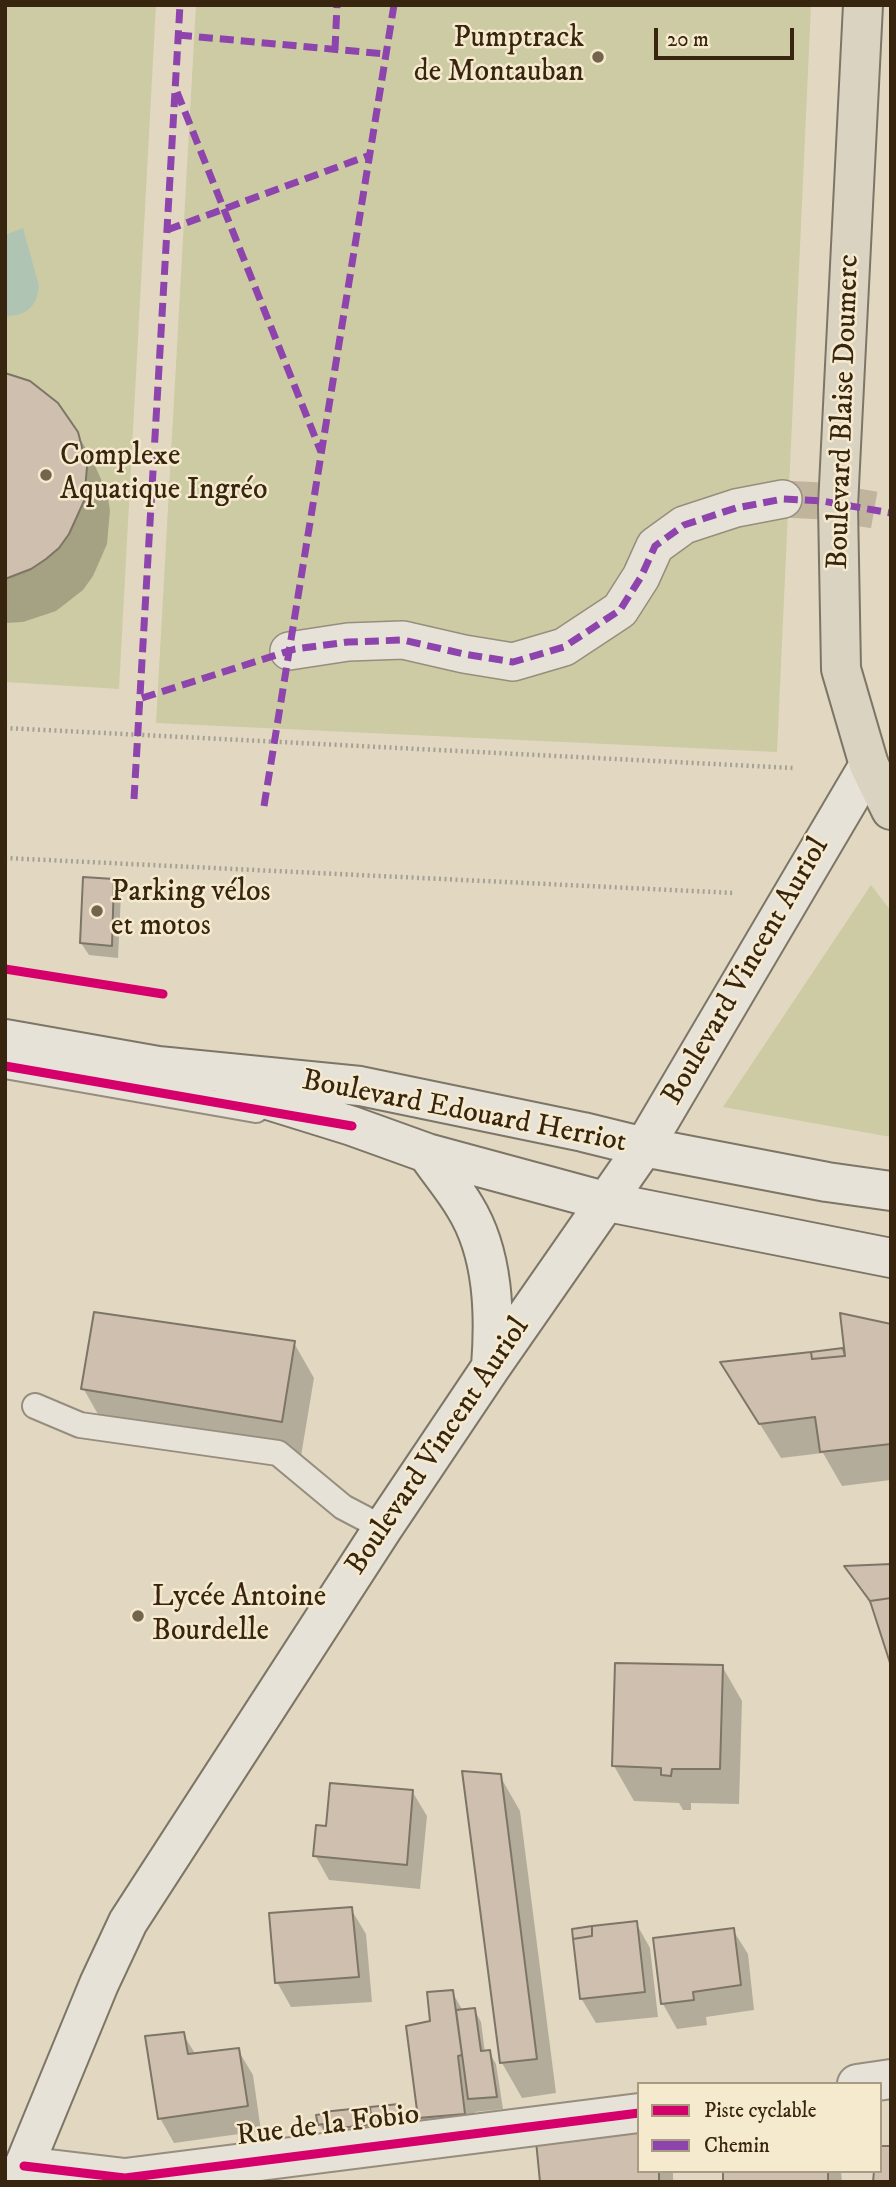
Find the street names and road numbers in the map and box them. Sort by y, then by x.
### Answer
street label: Boulevard Blaise Doumerc [822,254,868,570]
street label: Boulevard Vincent Auriol [656,832,838,1112]
street label: Boulevard Edouard Herriot [299,1064,629,1162]
street label: Boulevard Vincent Auriol [339,1311,539,1583]
street label: Rue de la Fobio [235,2098,421,2156]

